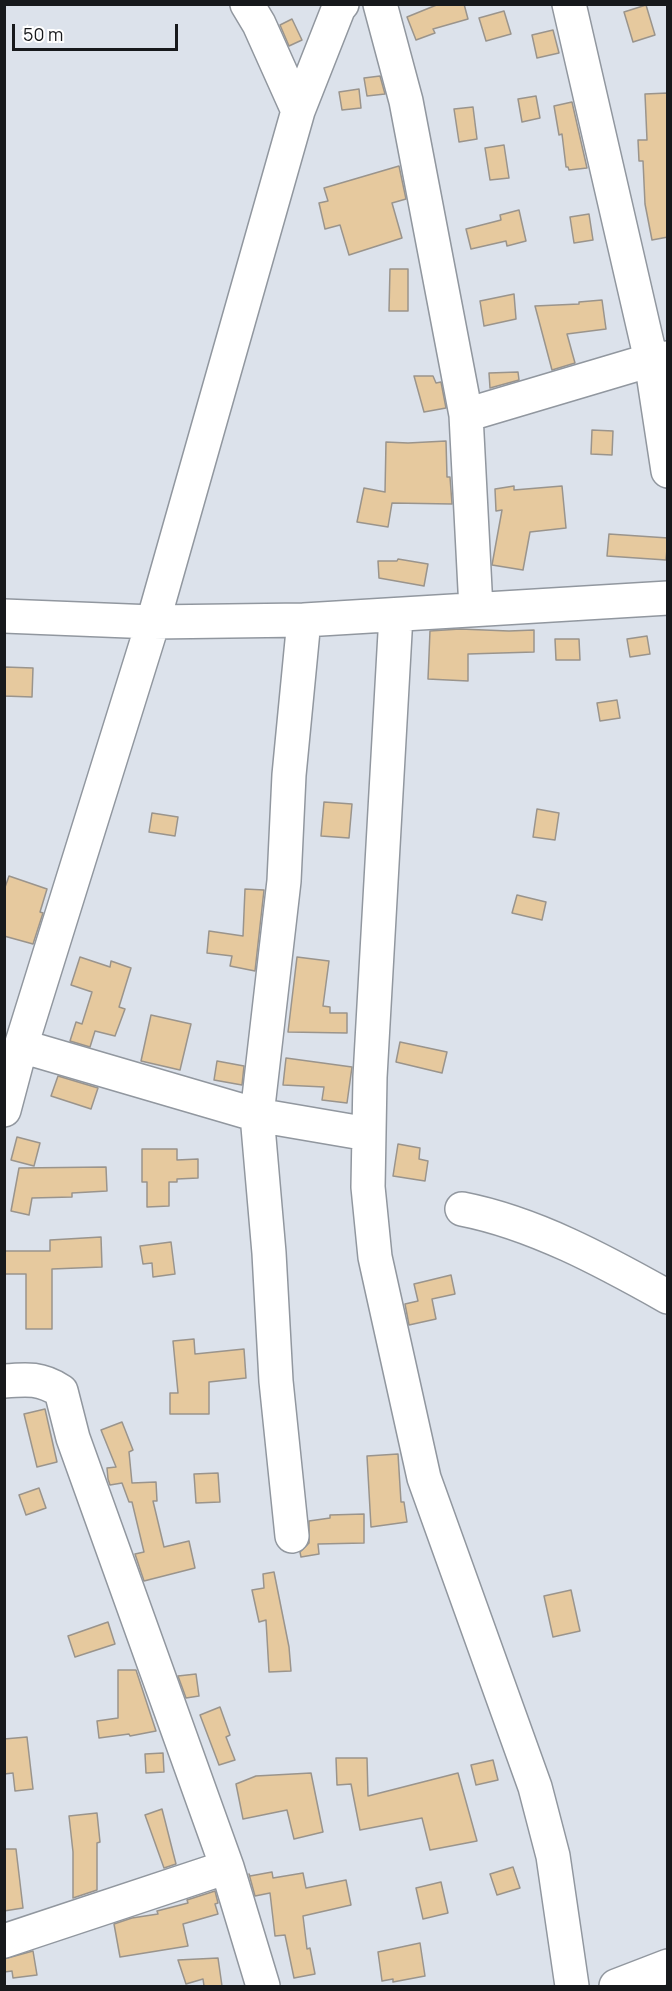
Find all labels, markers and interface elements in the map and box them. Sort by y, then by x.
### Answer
scale bar [15,12,182,50]
text: 50 m [23,22,63,46]

